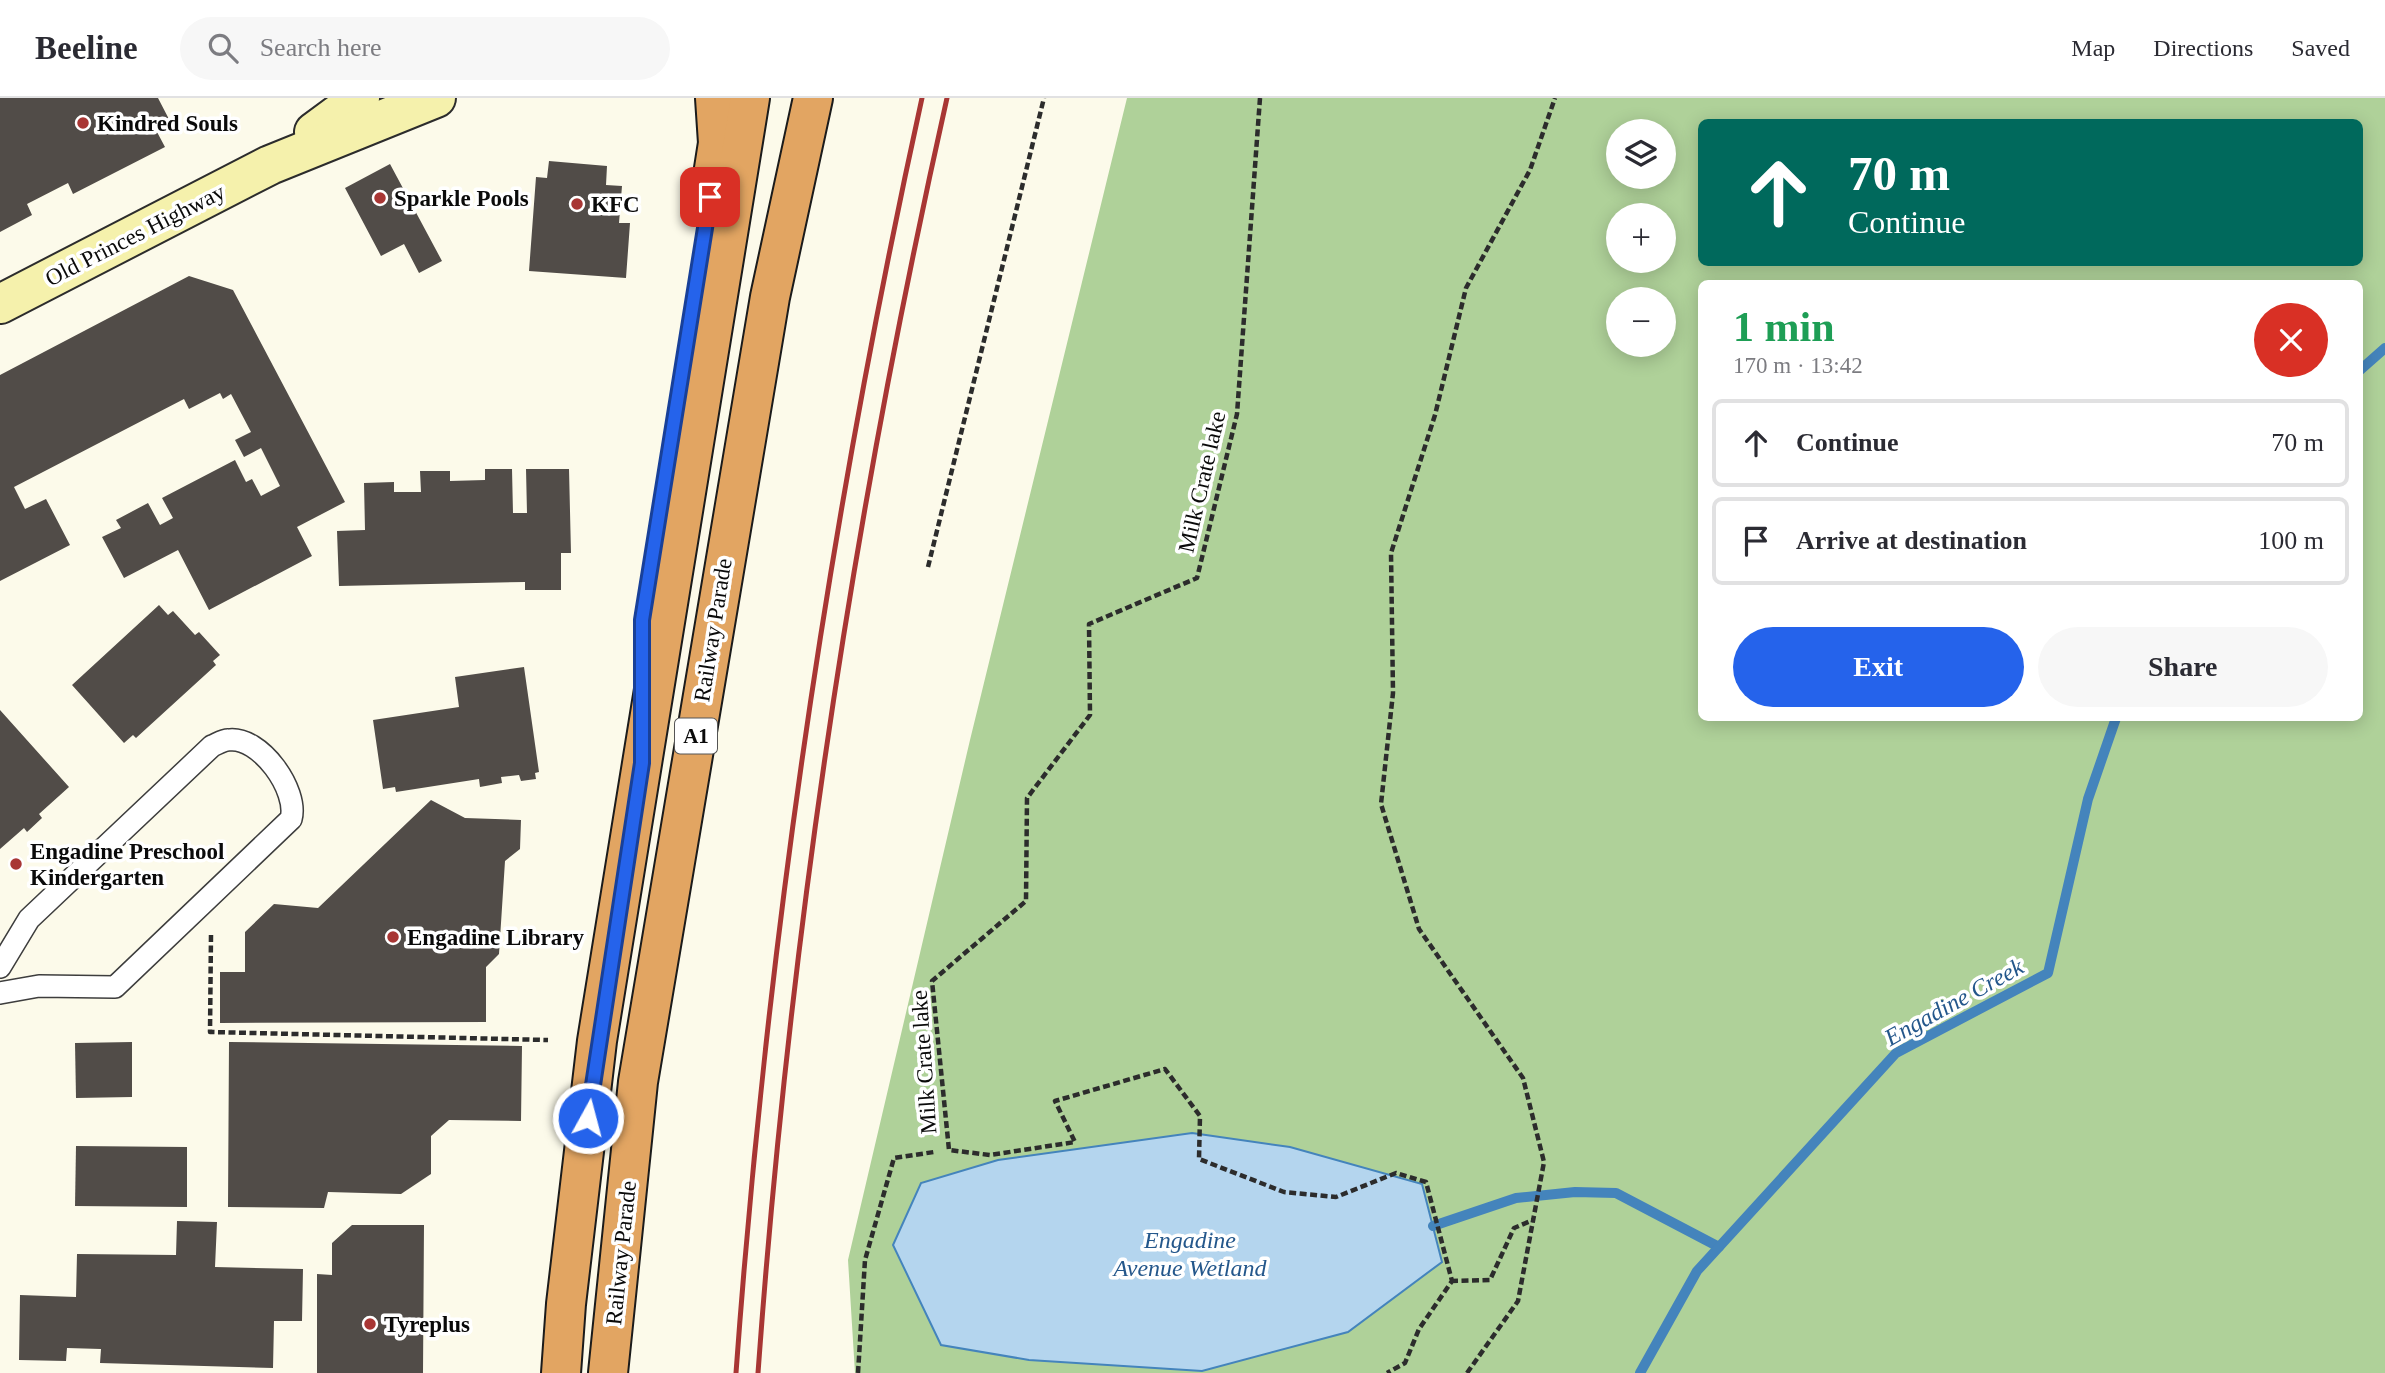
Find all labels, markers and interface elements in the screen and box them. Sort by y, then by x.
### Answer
search box [180,17,670,80]
icon: search [204,29,242,67]
text: Beeline [35,30,138,66]
text: Search here [260,33,382,62]
text: Map [2071,35,2115,61]
text: Directions [2153,35,2253,61]
text: Saved [2291,35,2350,61]
place label: Kindred Souls [97,111,238,136]
marker: Kindred Souls [75,115,91,131]
map controls [1606,119,1676,357]
button: layers [1606,119,1676,189]
text: 70 m [1848,146,1950,201]
icon: ahead [1733,147,1824,238]
pin [680,167,740,227]
icon: arrive [691,178,729,216]
street label: Old Princes Highway [41,179,229,291]
place label: Sparkle Pools [394,186,529,211]
marker: Sparkle Pools [372,190,388,206]
place label: KFC [591,192,640,217]
marker: KFC [569,196,585,212]
button: + [1606,203,1676,273]
text: Continue [1848,204,1965,240]
button: − [1606,287,1676,357]
button: close [2254,303,2328,377]
text: 1 min [1733,304,1835,350]
text: 170 m · 13:42 [1733,353,1863,378]
street label: Milk Crate lake [1174,409,1230,555]
icon: ahead [1737,424,1775,462]
text: Continue [1796,428,1899,457]
text: 70 m [2271,428,2324,457]
icon: arrive [1737,522,1775,560]
text: Arrive at destination [1796,526,2027,555]
text: 100 m [2258,526,2324,555]
street label: Railway Parade [689,556,737,704]
button: Exit [1733,627,2024,707]
button: Share [2038,627,2328,707]
road number: A1 [675,718,717,754]
place label: Engadine Preschool Kindergarten [30,839,224,890]
marker: Engadine Preschool Kindergarten [8,856,24,872]
place label: Engadine Library [407,925,585,950]
marker: Engadine Library [385,929,401,945]
water label: Engadine Creek [1879,953,2028,1051]
street label: Milk Crate lake [906,989,942,1135]
position arrow [551,1081,625,1155]
street label: Railway Parade [601,1180,641,1326]
water label: Engadine Avenue Wetland [1111,1227,1268,1281]
place label: Tyreplus [384,1312,470,1337]
marker: Tyreplus [362,1316,378,1332]

